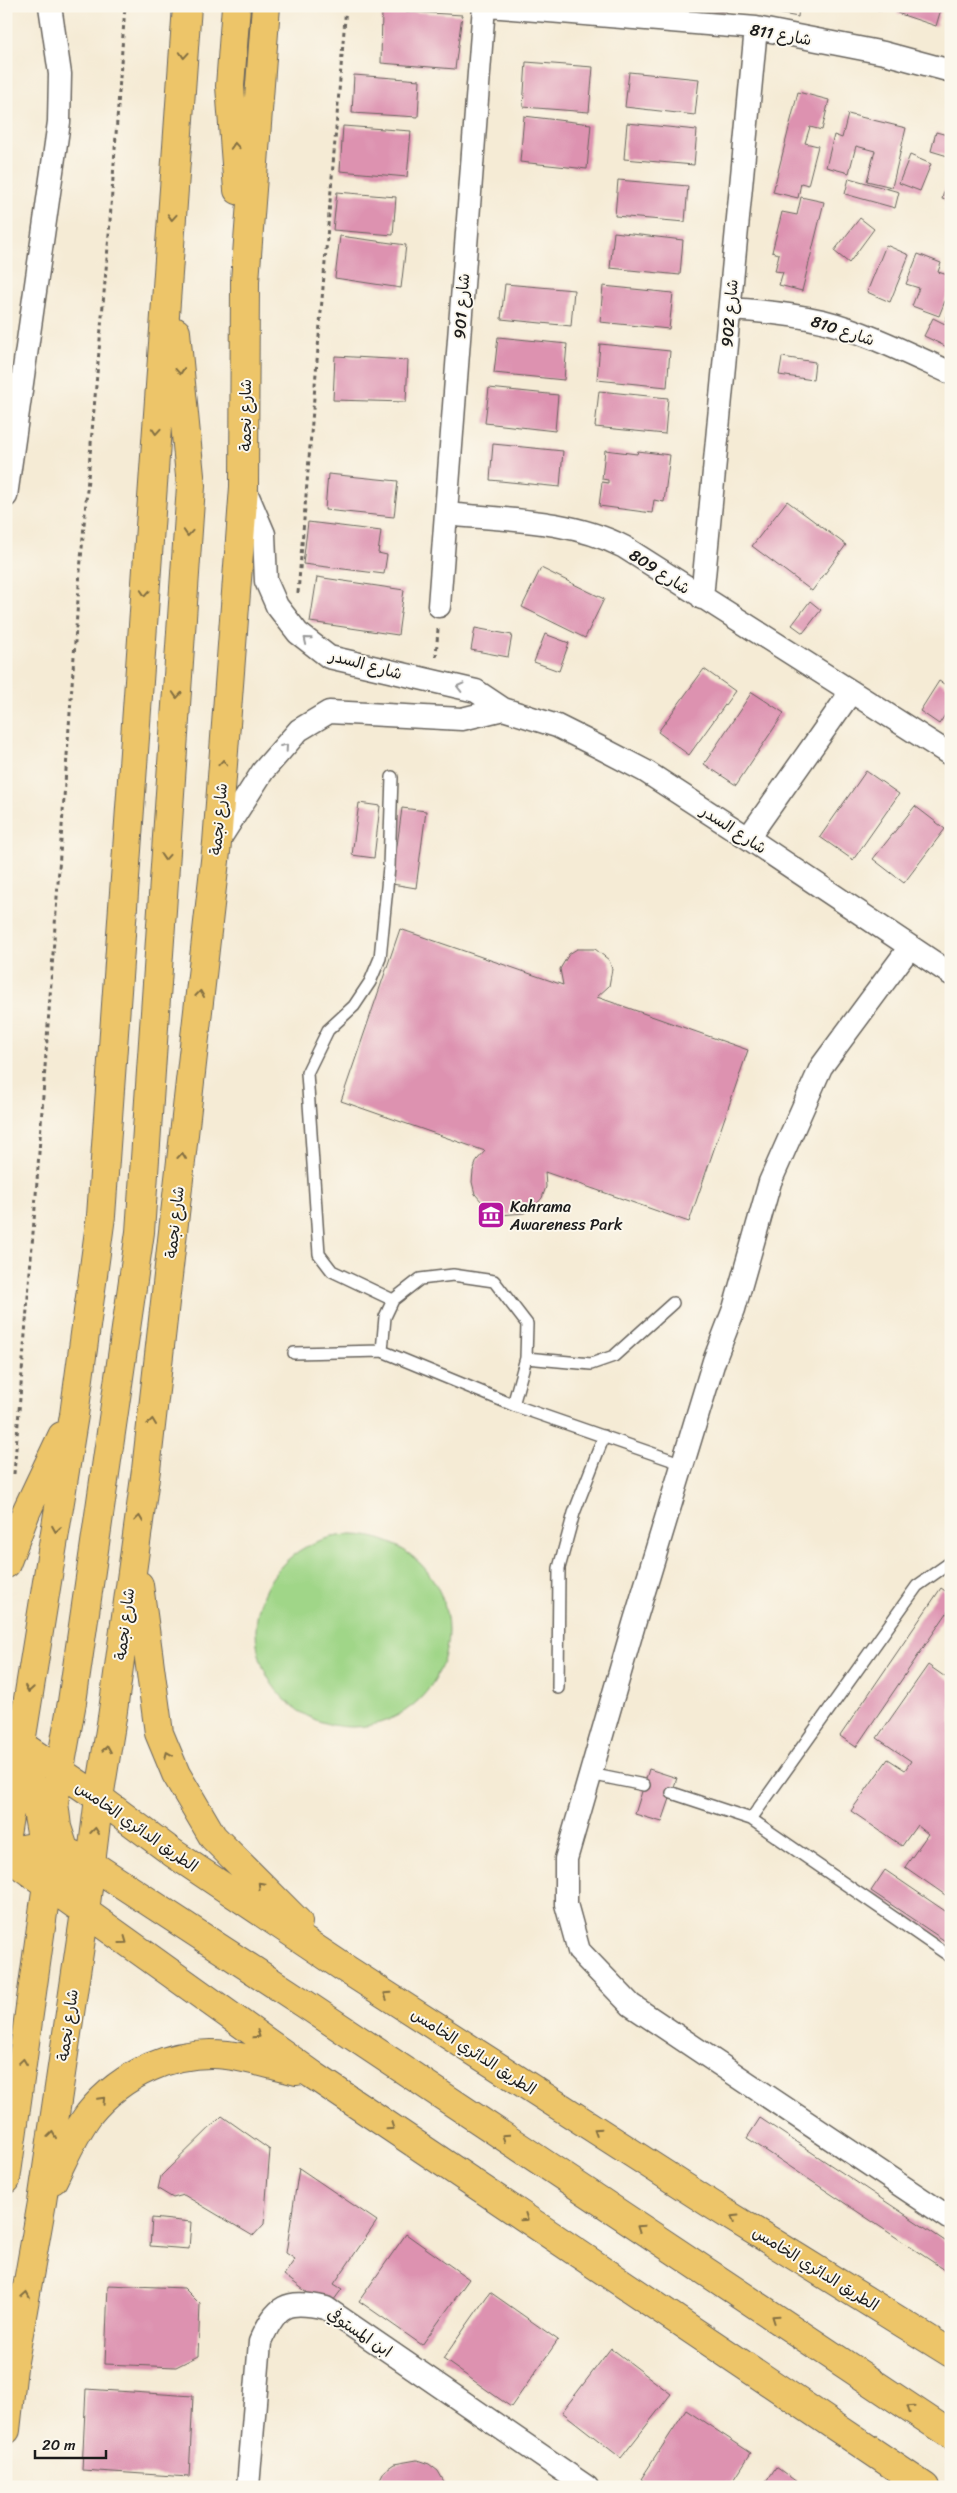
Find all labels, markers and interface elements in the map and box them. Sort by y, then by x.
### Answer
street label: شارع 811 [748,15,814,54]
one-way arrow [178,51,189,59]
one-way arrow [229,141,240,149]
one-way arrow [166,213,177,221]
street label: شارع 901 [445,272,478,340]
street label: شارع 902 [712,278,747,348]
street label: شارع 810 [807,307,878,354]
one-way arrow [174,367,185,375]
street label: شارع نجمة [231,379,260,451]
one-way arrow [151,428,162,436]
one-way arrow [182,529,193,537]
street label: شارع 809 [623,541,696,602]
one-way arrow [139,590,150,598]
one-way arrow [304,638,313,646]
street label: شارع السدر [324,640,406,688]
one-way arrow [456,682,465,693]
one-way arrow [171,691,182,699]
one-way arrow [279,743,288,752]
one-way arrow [217,759,228,767]
street label: شارع نجمة [201,782,236,856]
street label: شارع السدر [693,796,773,862]
one-way arrow [160,853,171,861]
one-way arrow [194,990,205,998]
one-way arrow [176,1151,187,1159]
street label: شارع نجمة [156,1185,193,1260]
place label: Kahrama Awareness Park [509,1192,623,1239]
museum icon: Kahrama Awareness Park [476,1200,506,1230]
one-way arrow [146,1417,157,1425]
one-way arrow [133,1515,143,1524]
one-way arrow [51,1525,61,1533]
street label: شارع نجمة [106,1586,143,1662]
one-way arrow [25,1685,35,1694]
one-way arrow [101,1745,111,1754]
one-way arrow [164,1751,174,1759]
street label: الطريق الدائري الخامس [69,1773,204,1880]
one-way arrow [89,1827,100,1835]
one-way arrow [258,1882,267,1891]
one-way arrow [118,1935,128,1944]
street label: شارع نجمة [48,1987,87,2063]
one-way arrow [383,1992,392,2002]
street label: الطريق الدائري الخامس [405,2000,542,2103]
one-way arrow [251,2029,261,2038]
one-way arrow [17,2058,27,2067]
one-way arrow [96,2097,105,2106]
one-way arrow [385,2121,394,2130]
one-way arrow [594,2127,603,2137]
one-way arrow [46,2130,56,2139]
one-way arrow [501,2134,510,2143]
one-way arrow [520,2212,529,2221]
one-way arrow [731,2215,740,2225]
street label: الطريق الدائري الخامس [747,2218,885,2319]
one-way arrow [636,2224,645,2234]
one-way arrow [20,2291,30,2300]
street label: ابن المستوفي [321,2300,398,2365]
one-way arrow [771,2315,781,2324]
one-way arrow [906,2405,916,2414]
scale bar [35,2428,106,2460]
text: 20 m [42,2432,76,2458]

